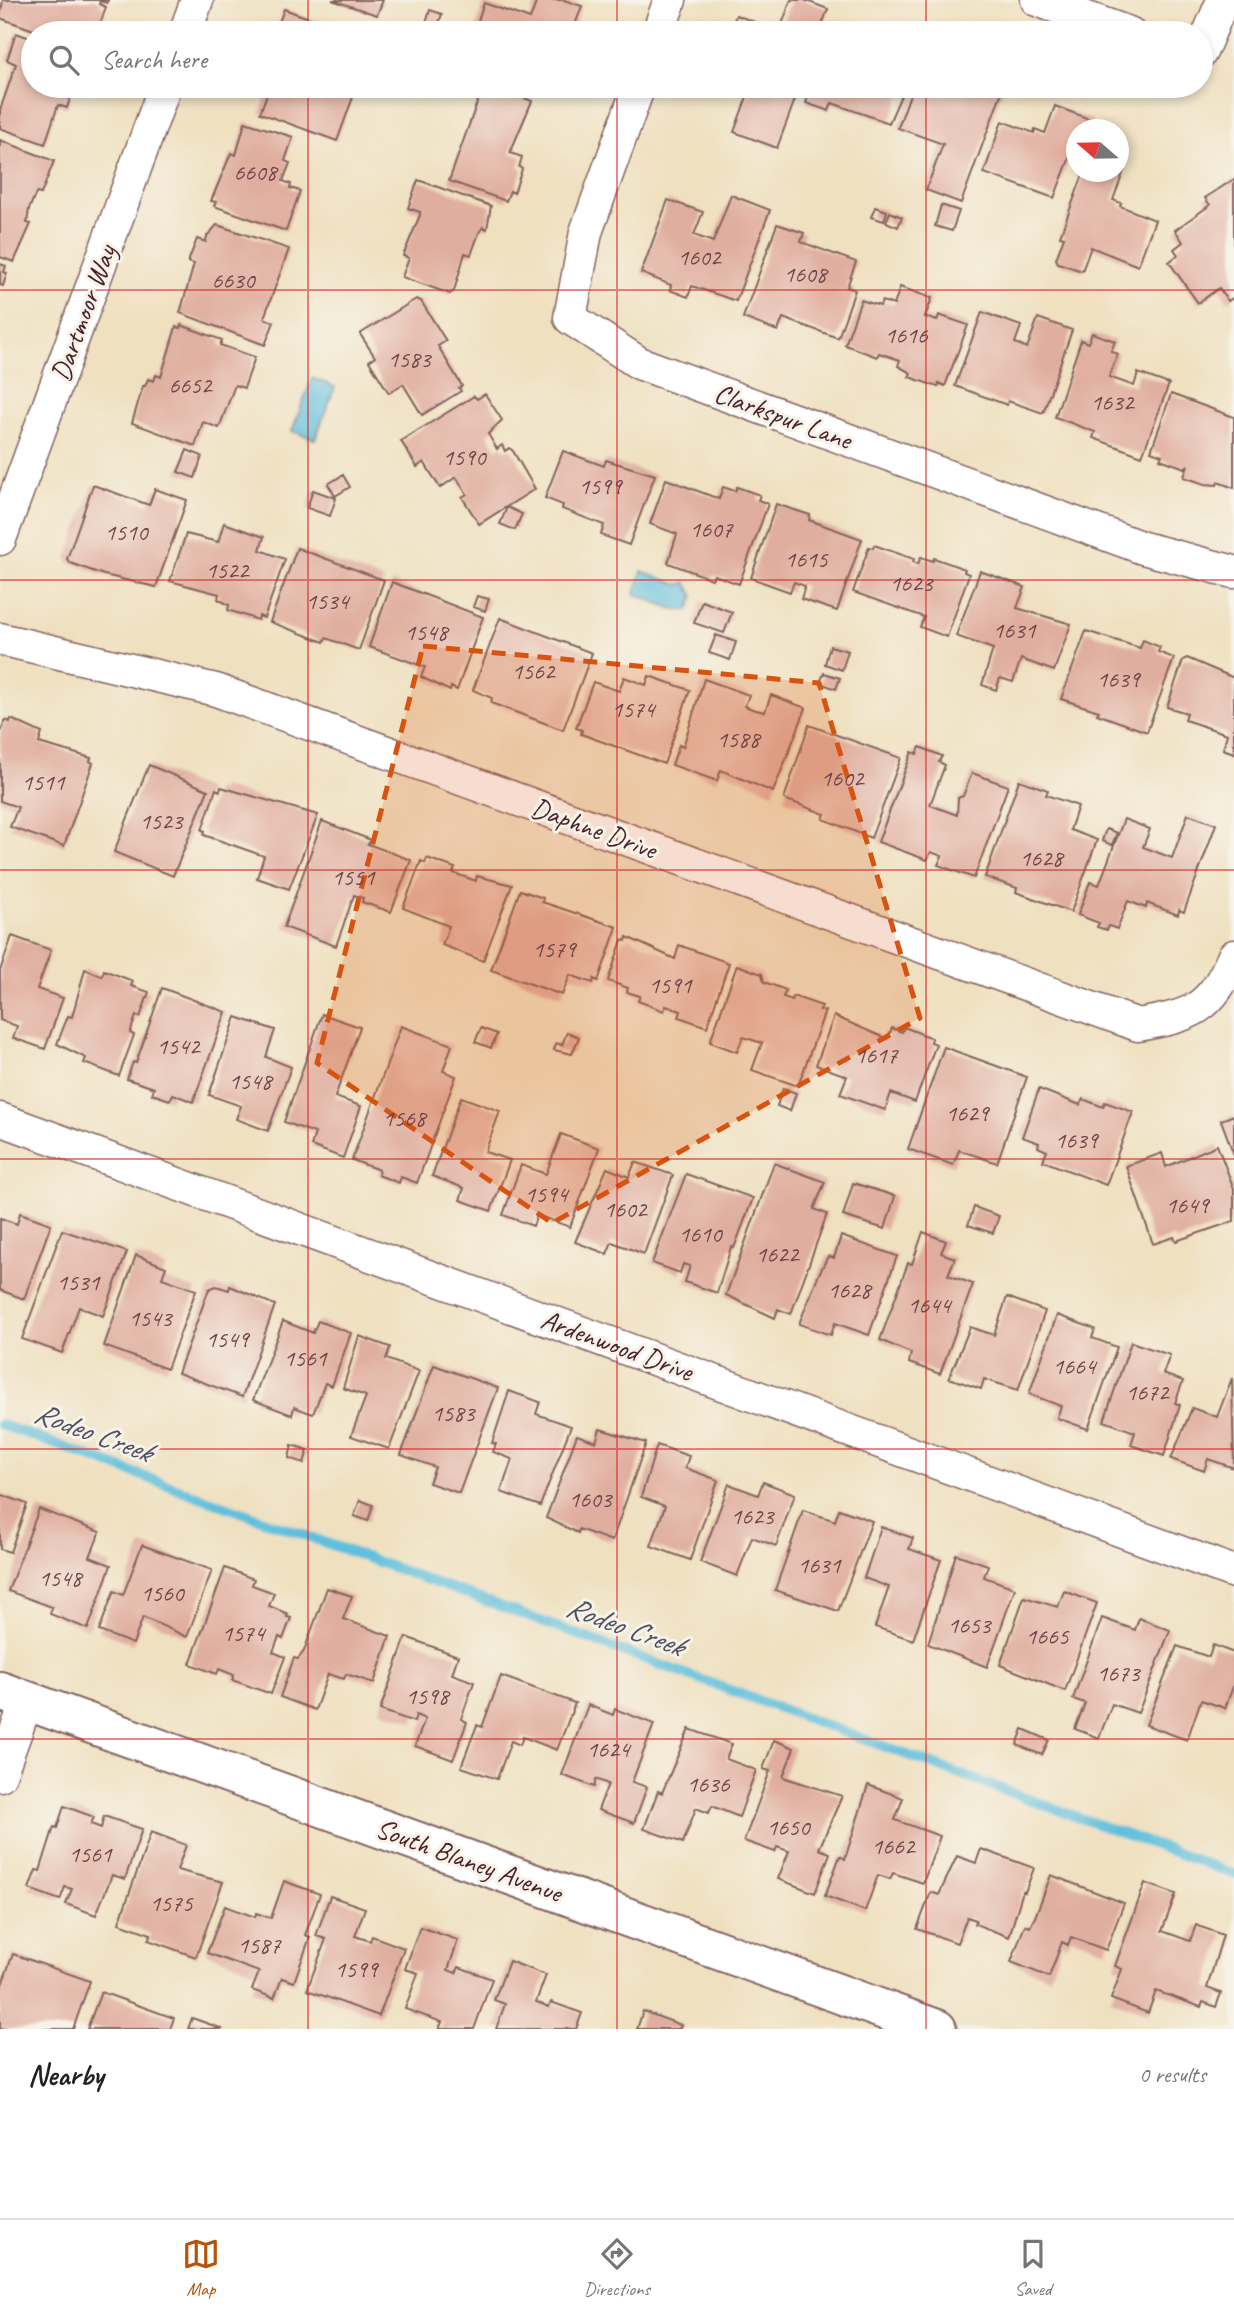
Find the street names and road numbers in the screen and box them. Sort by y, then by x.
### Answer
street label: Dartmoor Way [42,238,125,386]
street label: Clarkspur Lane [710,375,858,458]
street label: Daphne Drive [527,789,663,867]
street label: Ardenwood Drive [536,1301,699,1389]
street label: South Blaney Avenue [371,1810,569,1911]

